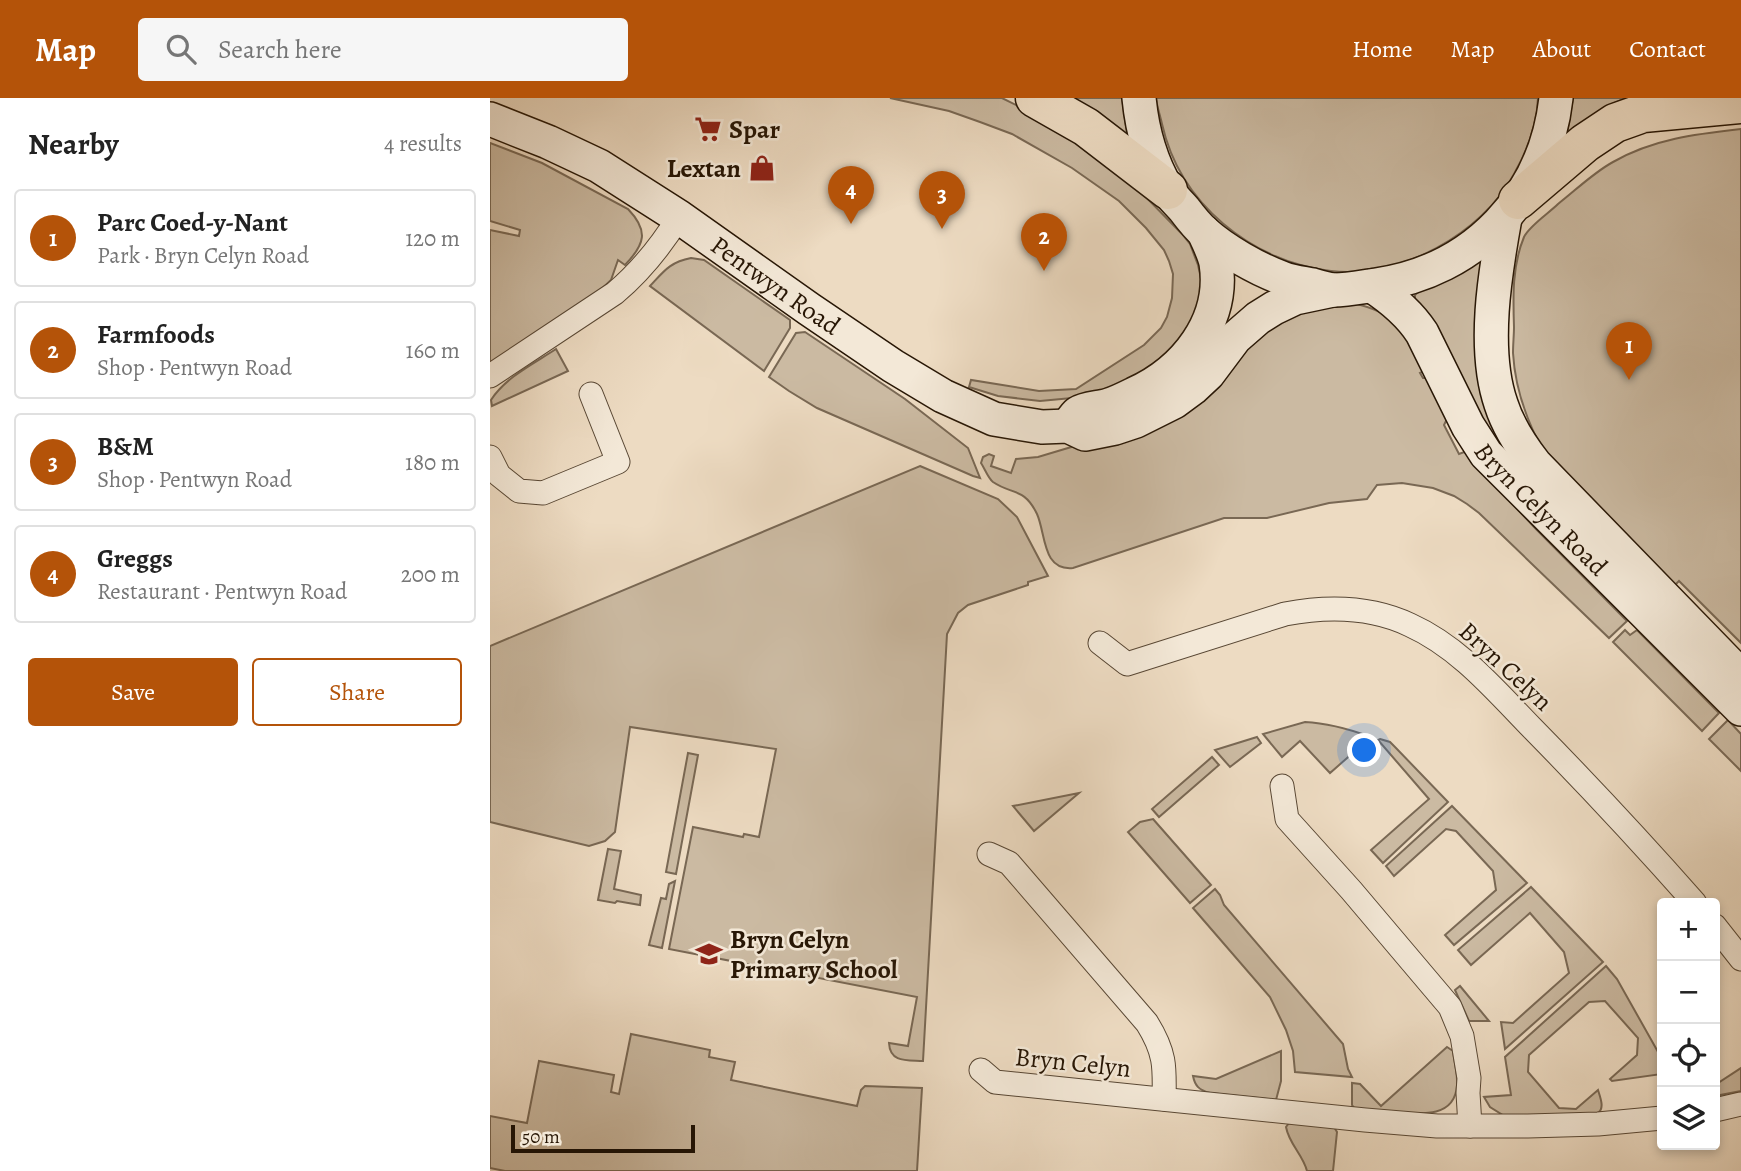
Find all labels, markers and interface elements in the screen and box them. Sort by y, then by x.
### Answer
search box [138,18,628,81]
text: Map [35,27,96,72]
icon: search [162,30,200,68]
text: Search here [218,32,342,67]
text: Home [1352,33,1413,65]
text: Map [1451,33,1495,65]
text: About [1533,33,1591,65]
text: Contact [1629,33,1706,65]
place label: Spar [729,112,781,147]
supermarket icon: Spar [693,114,723,144]
text: Nearby [28,124,119,164]
text: 4 results [384,128,462,159]
place label: Lextan [667,151,741,186]
shop icon: Lextan [747,153,777,183]
pin: 4 [828,166,874,224]
pin: 3 [919,171,965,229]
text: Parc Coed-y-Nant [97,205,288,240]
pin: 2 [1021,213,1067,271]
text: 1 [49,223,57,254]
text: 120 m [405,223,460,254]
street label: Pentwyn Road [704,228,847,343]
text: Park · Bryn Celyn Road [97,240,309,271]
text: Farmfoods [97,317,215,352]
pin: 1 [1606,322,1652,380]
text: 2 [47,335,59,366]
text: 160 m [406,335,460,366]
text: Shop · Pentwyn Road [97,352,292,383]
text: B&M [97,429,154,464]
street label: Bryn Celyn Road [1465,436,1615,584]
text: 3 [48,447,58,478]
text: 180 m [405,447,460,478]
text: Shop · Pentwyn Road [97,464,292,495]
text: Greggs [97,541,173,576]
text: 4 [48,559,58,590]
text: 200 m [401,559,460,590]
text: Restaurant · Pentwyn Road [97,576,347,607]
street label: Bryn Celyn [1451,614,1560,719]
button: Save [28,658,238,726]
button: Share [252,658,462,726]
your location [1347,733,1381,767]
map controls [1657,898,1720,1150]
button: + [1657,898,1720,961]
place label: Bryn Celyn Primary School [730,922,898,987]
school or university icon: Bryn Celyn Primary School [694,939,724,969]
button: − [1657,961,1720,1024]
button: locate [1657,1024,1720,1087]
street label: Bryn Celyn [1013,1039,1133,1086]
button: layers [1657,1087,1720,1150]
scale bar [511,1122,695,1154]
text: 50 m [522,1124,560,1150]

